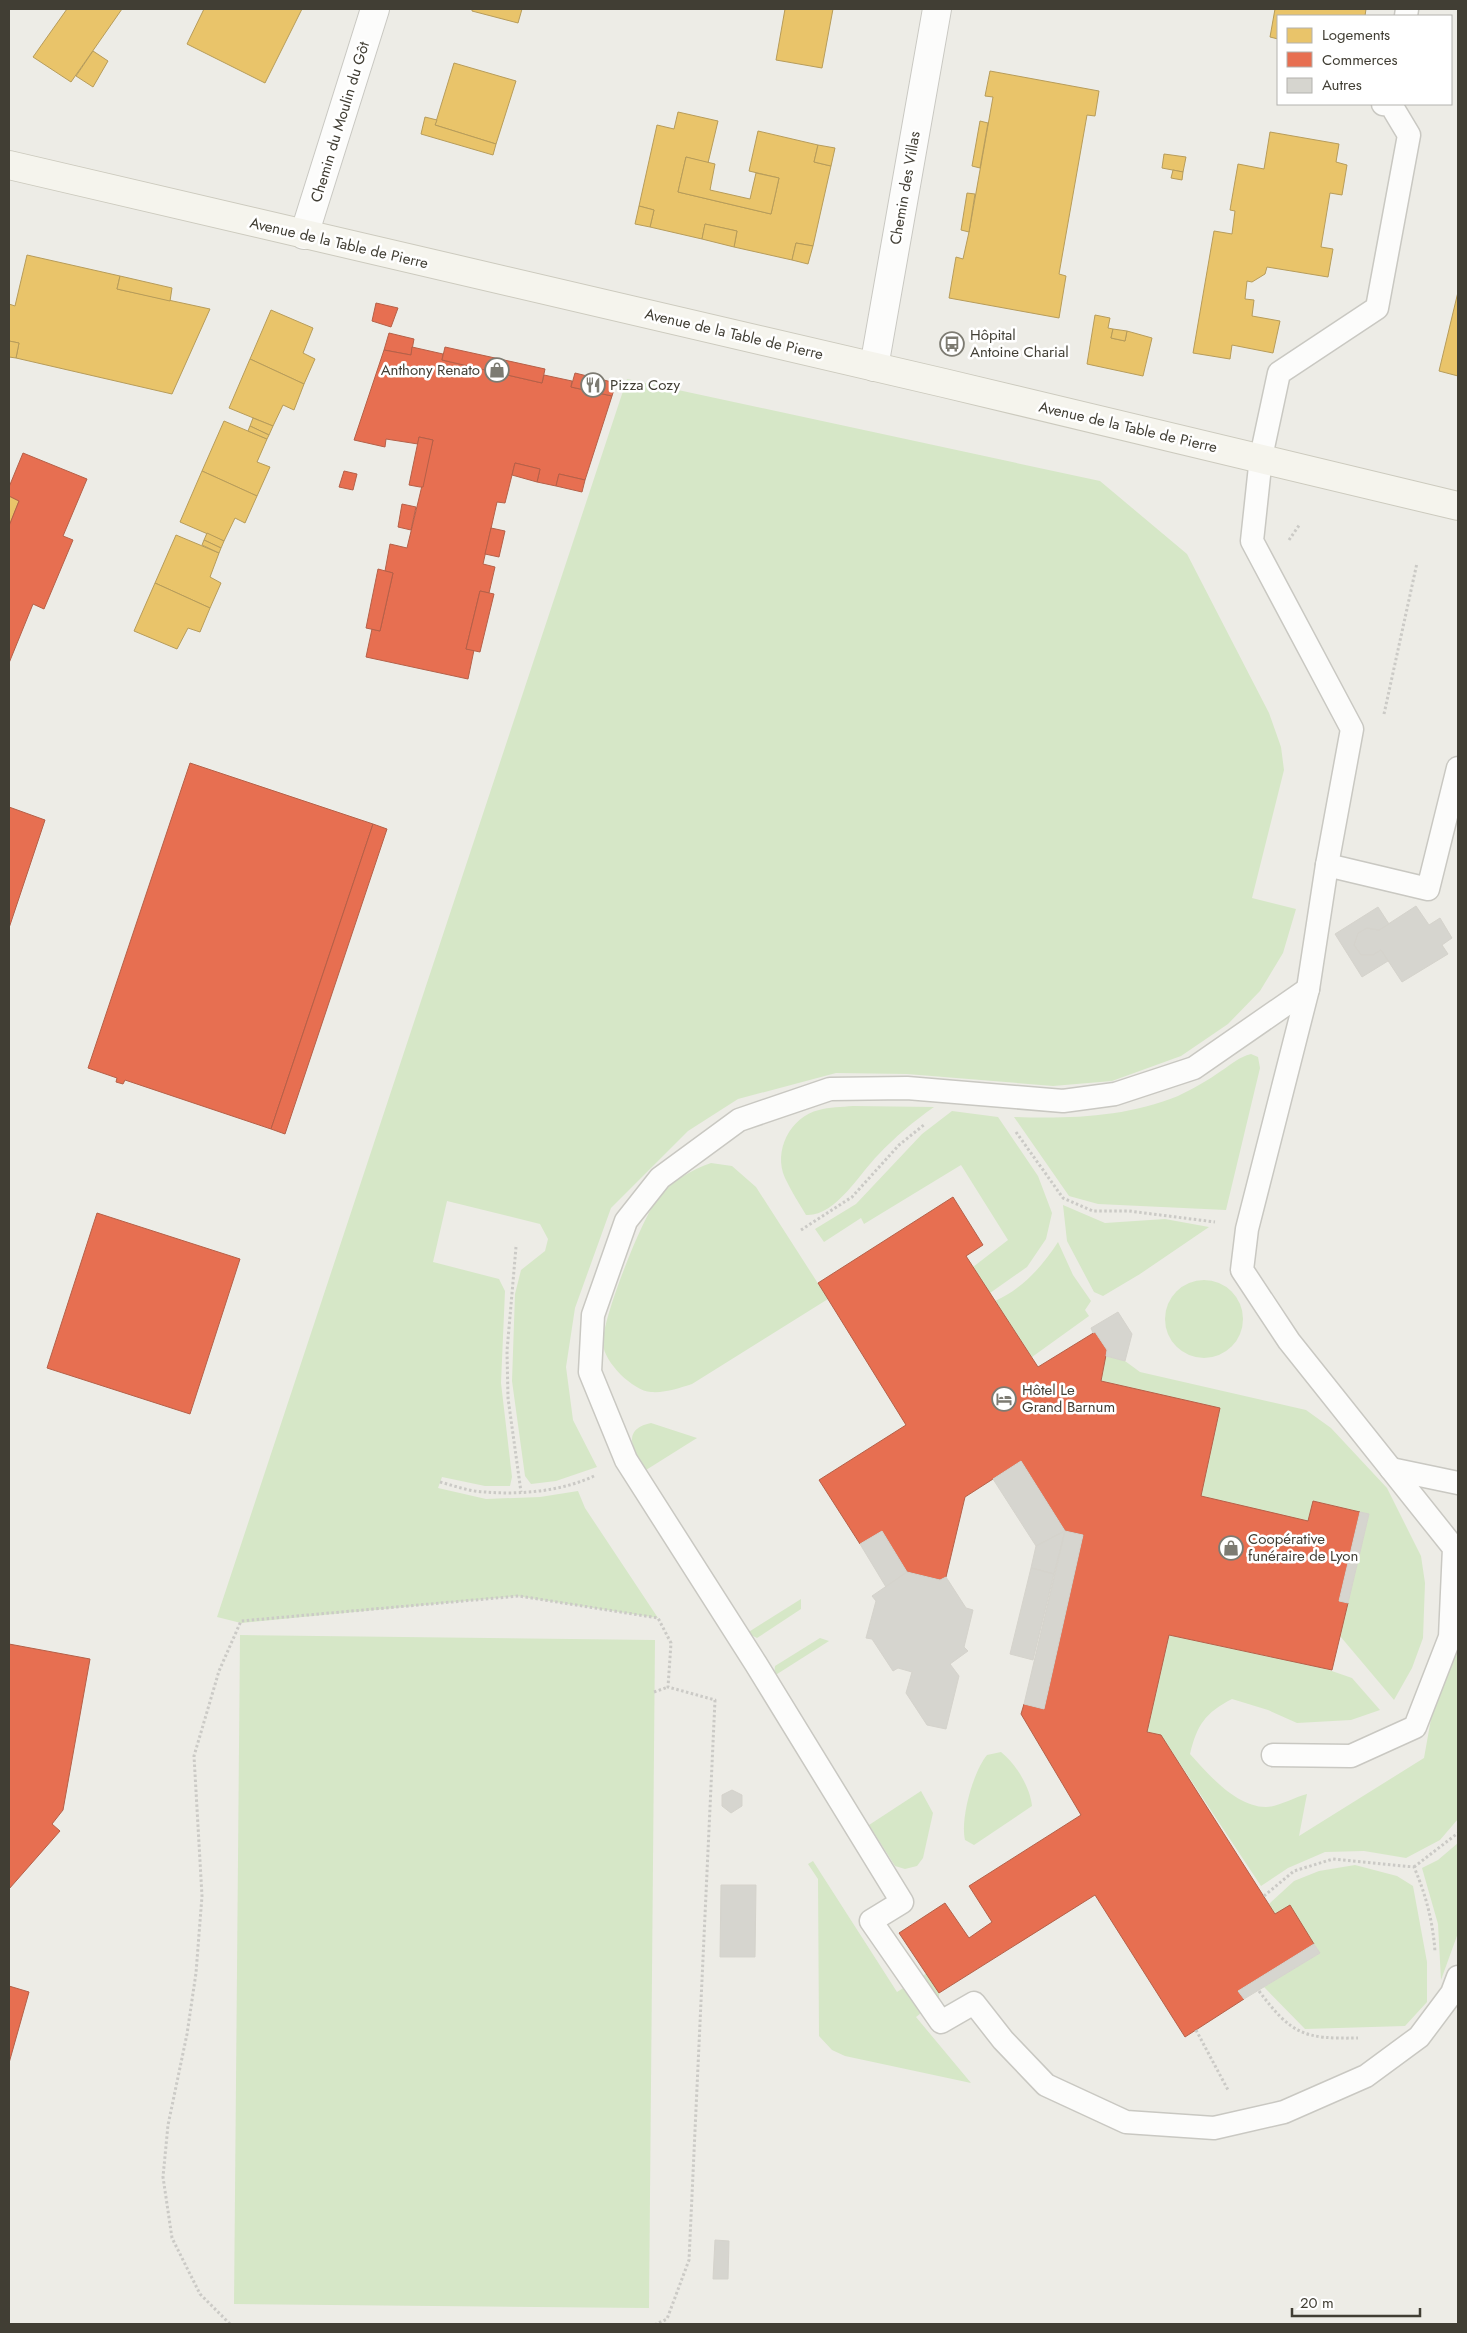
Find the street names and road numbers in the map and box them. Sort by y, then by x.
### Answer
street label: Chemin du Moulin du Gôt [305,39,375,205]
street label: Chemin des Villas [884,130,926,246]
street label: Avenue de la Table de Pierre [248,212,431,274]
street label: Avenue de la Table de Pierre [643,303,826,365]
street label: Avenue de la Table de Pierre [1037,396,1220,458]

